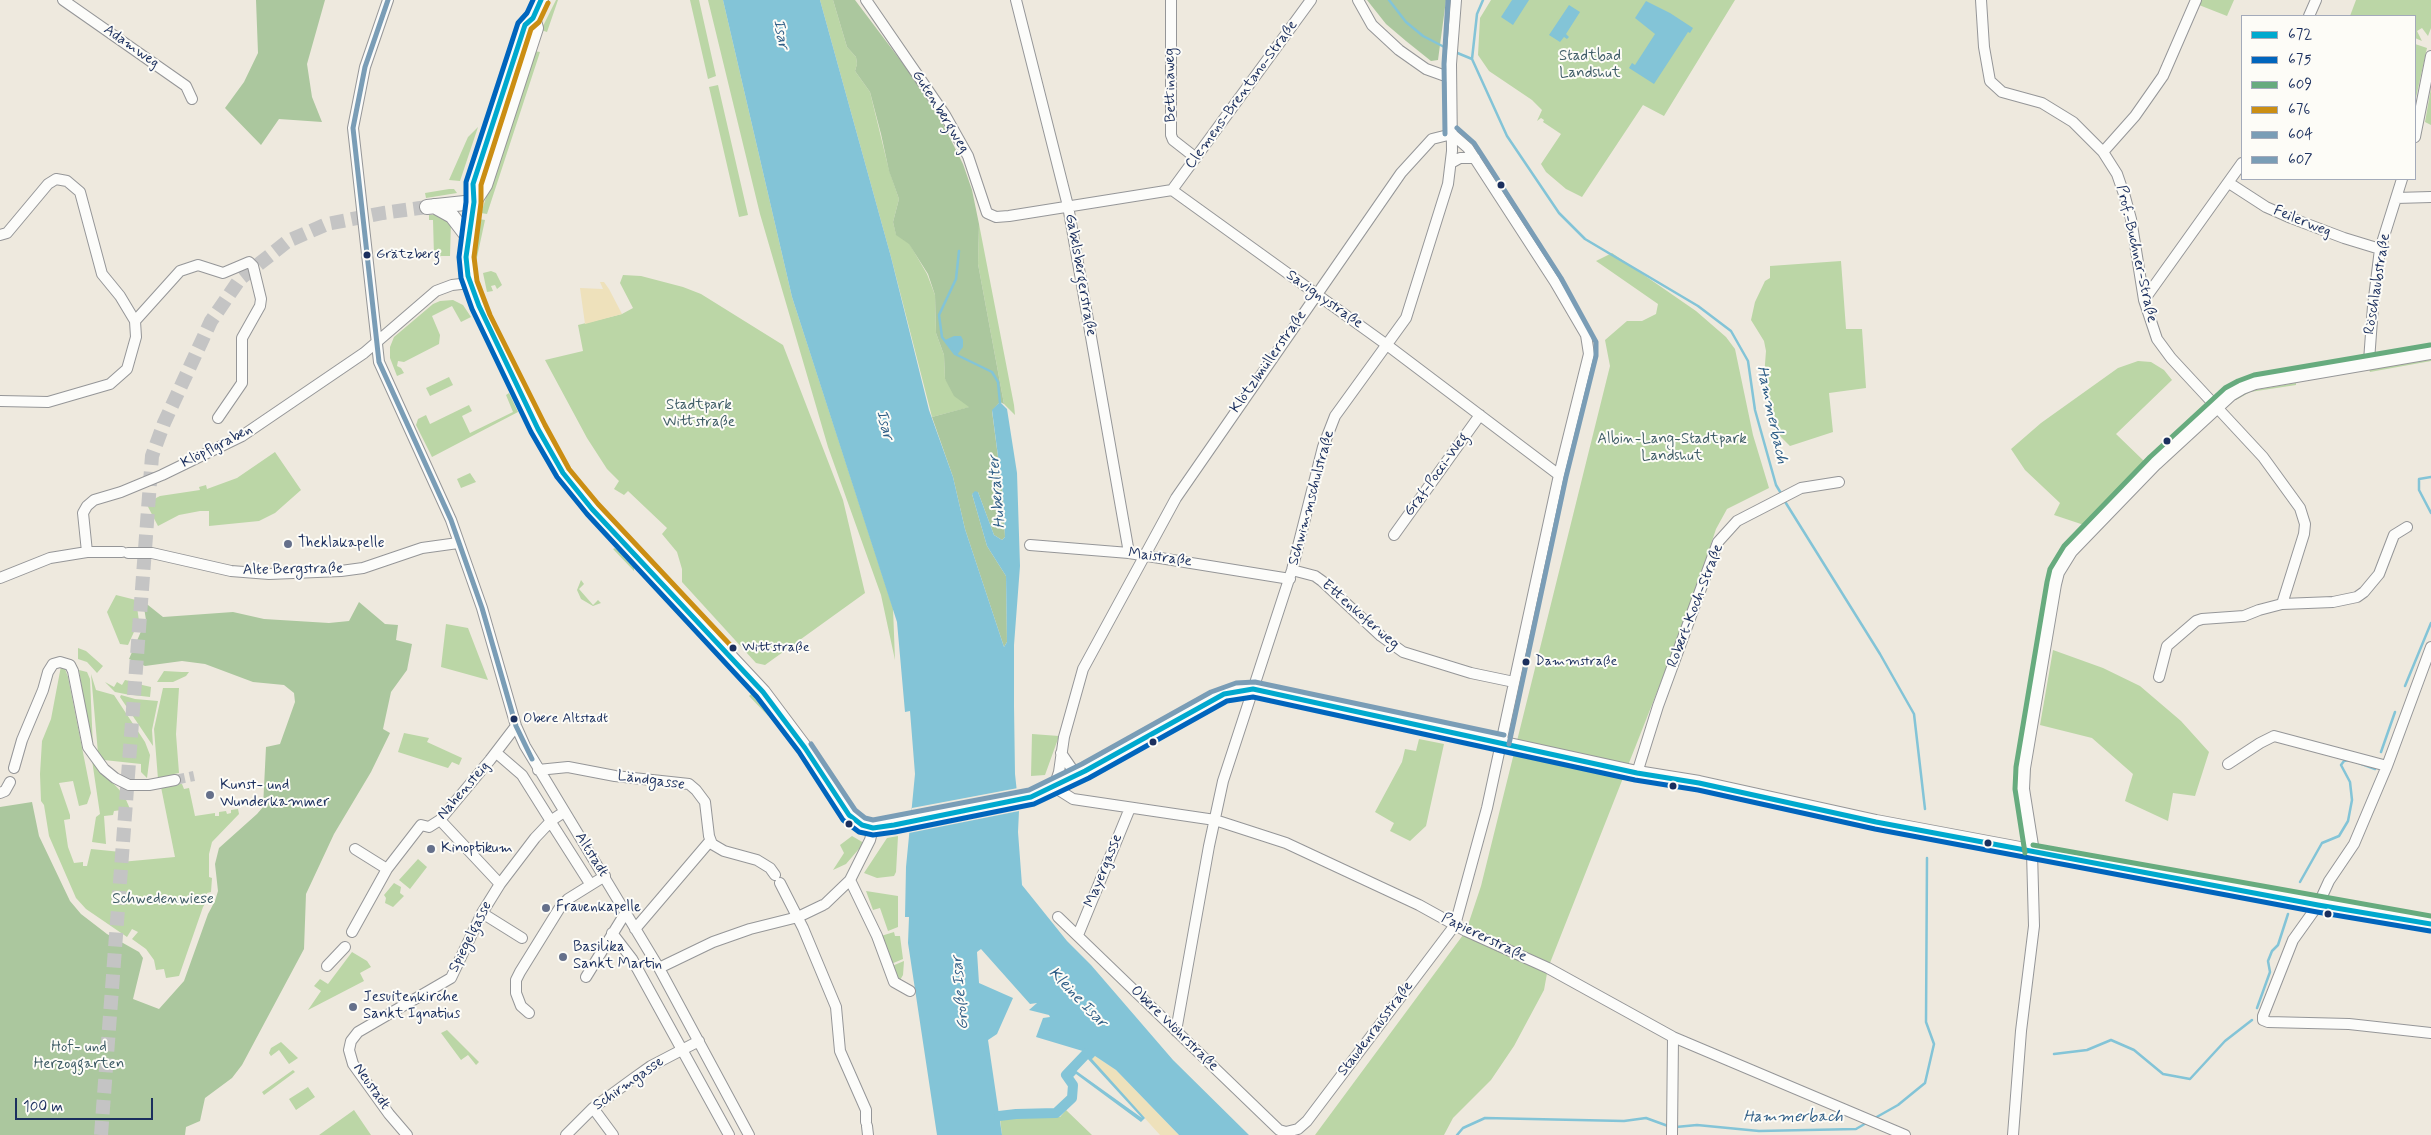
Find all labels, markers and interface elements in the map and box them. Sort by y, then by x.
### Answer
legend [2241,15,2416,180]
street label: Clemens-Brentano-Straße [1182,17,1302,173]
water label: Isar [768,18,792,50]
street label: Adamweg [100,21,162,73]
text: 672 [2288,25,2312,45]
street label: Bettinaweg [1161,48,1181,122]
park label: Stadtbad Landshut [1559,48,1621,83]
text: 675 [2288,50,2312,70]
street label: Gutenbergweg [907,67,973,157]
text: 609 [2288,75,2312,95]
text: 676 [2288,100,2310,120]
text: 604 [2288,125,2313,145]
text: 607 [2288,150,2313,170]
unlabelled marker [1496,180,1506,190]
street label: Prof.-Buchner-Straße [2111,184,2161,324]
street label: Feilerweg [2270,202,2334,242]
street label: Gabelsbergerstraße [1060,212,1100,338]
street label: Röschlaubstraße [2361,232,2395,336]
place label: Grätzberg [376,247,440,263]
marker: Grätzberg [362,250,372,260]
street label: Savignystraße [1282,267,1366,333]
street label: Klötzlmüllerstraße [1227,307,1311,417]
water label: Hammerbach [1751,364,1791,466]
park label: Stadtpark Wittstraße [663,397,735,432]
water label: Isar [871,408,897,442]
street label: Klöpflgraben [178,421,256,473]
street label: Schwimmschulstraße [1285,428,1339,568]
street label: Graf-Pocci-Weg [1401,430,1473,520]
park label: Albin-Lang-Stadtpark Landshut [1597,431,1747,466]
unlabelled marker [2162,436,2172,446]
water label: Huberalter [985,455,1011,529]
place label: Theklakapelle [298,535,385,553]
marker: Theklakapelle [282,538,294,550]
street label: Robert-Koch-Straße [1664,542,1728,670]
street label: Maistraße [1127,545,1193,571]
street label: Alte Bergstraße [243,560,343,580]
street label: Ettenkoferweg [1317,576,1403,654]
place label: Wittstraße [742,640,810,656]
marker: Wittstraße [728,643,738,653]
place label: Dammstraße [1535,654,1617,670]
marker: Dammstraße [1521,657,1531,667]
place label: Obere Altstadt [523,711,608,727]
marker: Obere Altstadt [509,714,519,724]
unlabelled marker [1148,737,1158,747]
street label: Nahensteig [434,758,494,824]
street label: Ländgasse [616,767,686,795]
place label: Kunst- und Wunderkammer [220,777,329,812]
unlabelled marker [1668,781,1678,791]
marker: Kunst- und Wunderkammer [204,789,216,801]
unlabelled marker [844,819,854,829]
street label: Altstadt [570,829,612,881]
street label: Mayergasse [1081,832,1127,910]
unlabelled marker [1983,838,1993,848]
place label: Kinoptikum [441,840,513,858]
marker: Kinoptikum [425,843,437,855]
park label: Schwedenwiese [112,891,214,909]
street label: Spiegelgasse [445,898,497,976]
place label: Frauenkapelle [556,899,641,917]
marker: Frauenkapelle [540,902,552,914]
unlabelled marker [2323,909,2333,919]
street label: Papiererstraße [1438,910,1530,966]
place label: Basilika Sankt Martin [573,939,662,974]
marker: Basilika Sankt Martin [557,951,569,963]
water label: Große Isar [948,955,974,1031]
water label: Kleine Isar [1044,964,1110,1032]
street label: Staudenrausstraße [1334,978,1418,1080]
street label: Obere Wöhrstraße [1126,982,1222,1076]
place label: Jesuitenkirche Sankt Ignatius [363,989,460,1024]
marker: Jesuitenkirche Sankt Ignatius [347,1001,359,1013]
park label: Hof- und Herzoggarten [34,1039,124,1074]
street label: Schirmgasse [590,1053,668,1115]
street label: Neustadt [349,1060,393,1114]
scale bar [18,1088,155,1120]
text: 100 m [23,1097,63,1117]
water label: Hammerbach [1743,1108,1843,1128]

